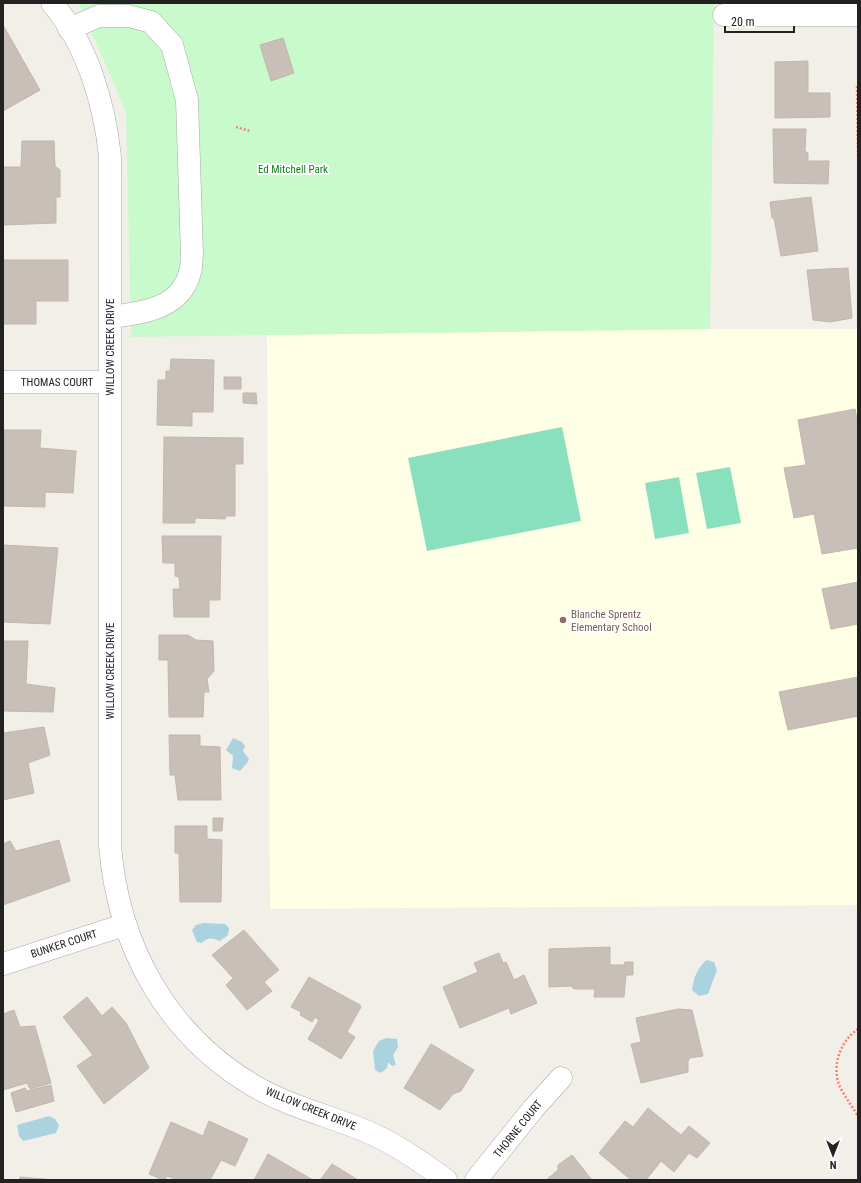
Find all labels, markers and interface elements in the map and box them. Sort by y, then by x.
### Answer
scale bar [725,8,794,34]
text: 20 m [731,15,755,29]
park label: Ed Mitchell Park [258,163,328,176]
street label: WILLOW CREEK DRIVE [104,298,117,395]
street label: THOMAS COURT [21,376,93,389]
place label: Blanche Sprentz Elementary School [571,608,652,634]
marker: Blanche Sprentz Elementary School [558,615,568,625]
street label: WILLOW CREEK DRIVE [104,622,117,719]
street label: BUNKER COURT [29,927,99,961]
street label: WILLOW CREEK DRIVE [264,1085,359,1133]
street label: THORNE COURT [491,1098,545,1160]
north arrow [813,1135,853,1175]
text: N [829,1158,836,1171]

